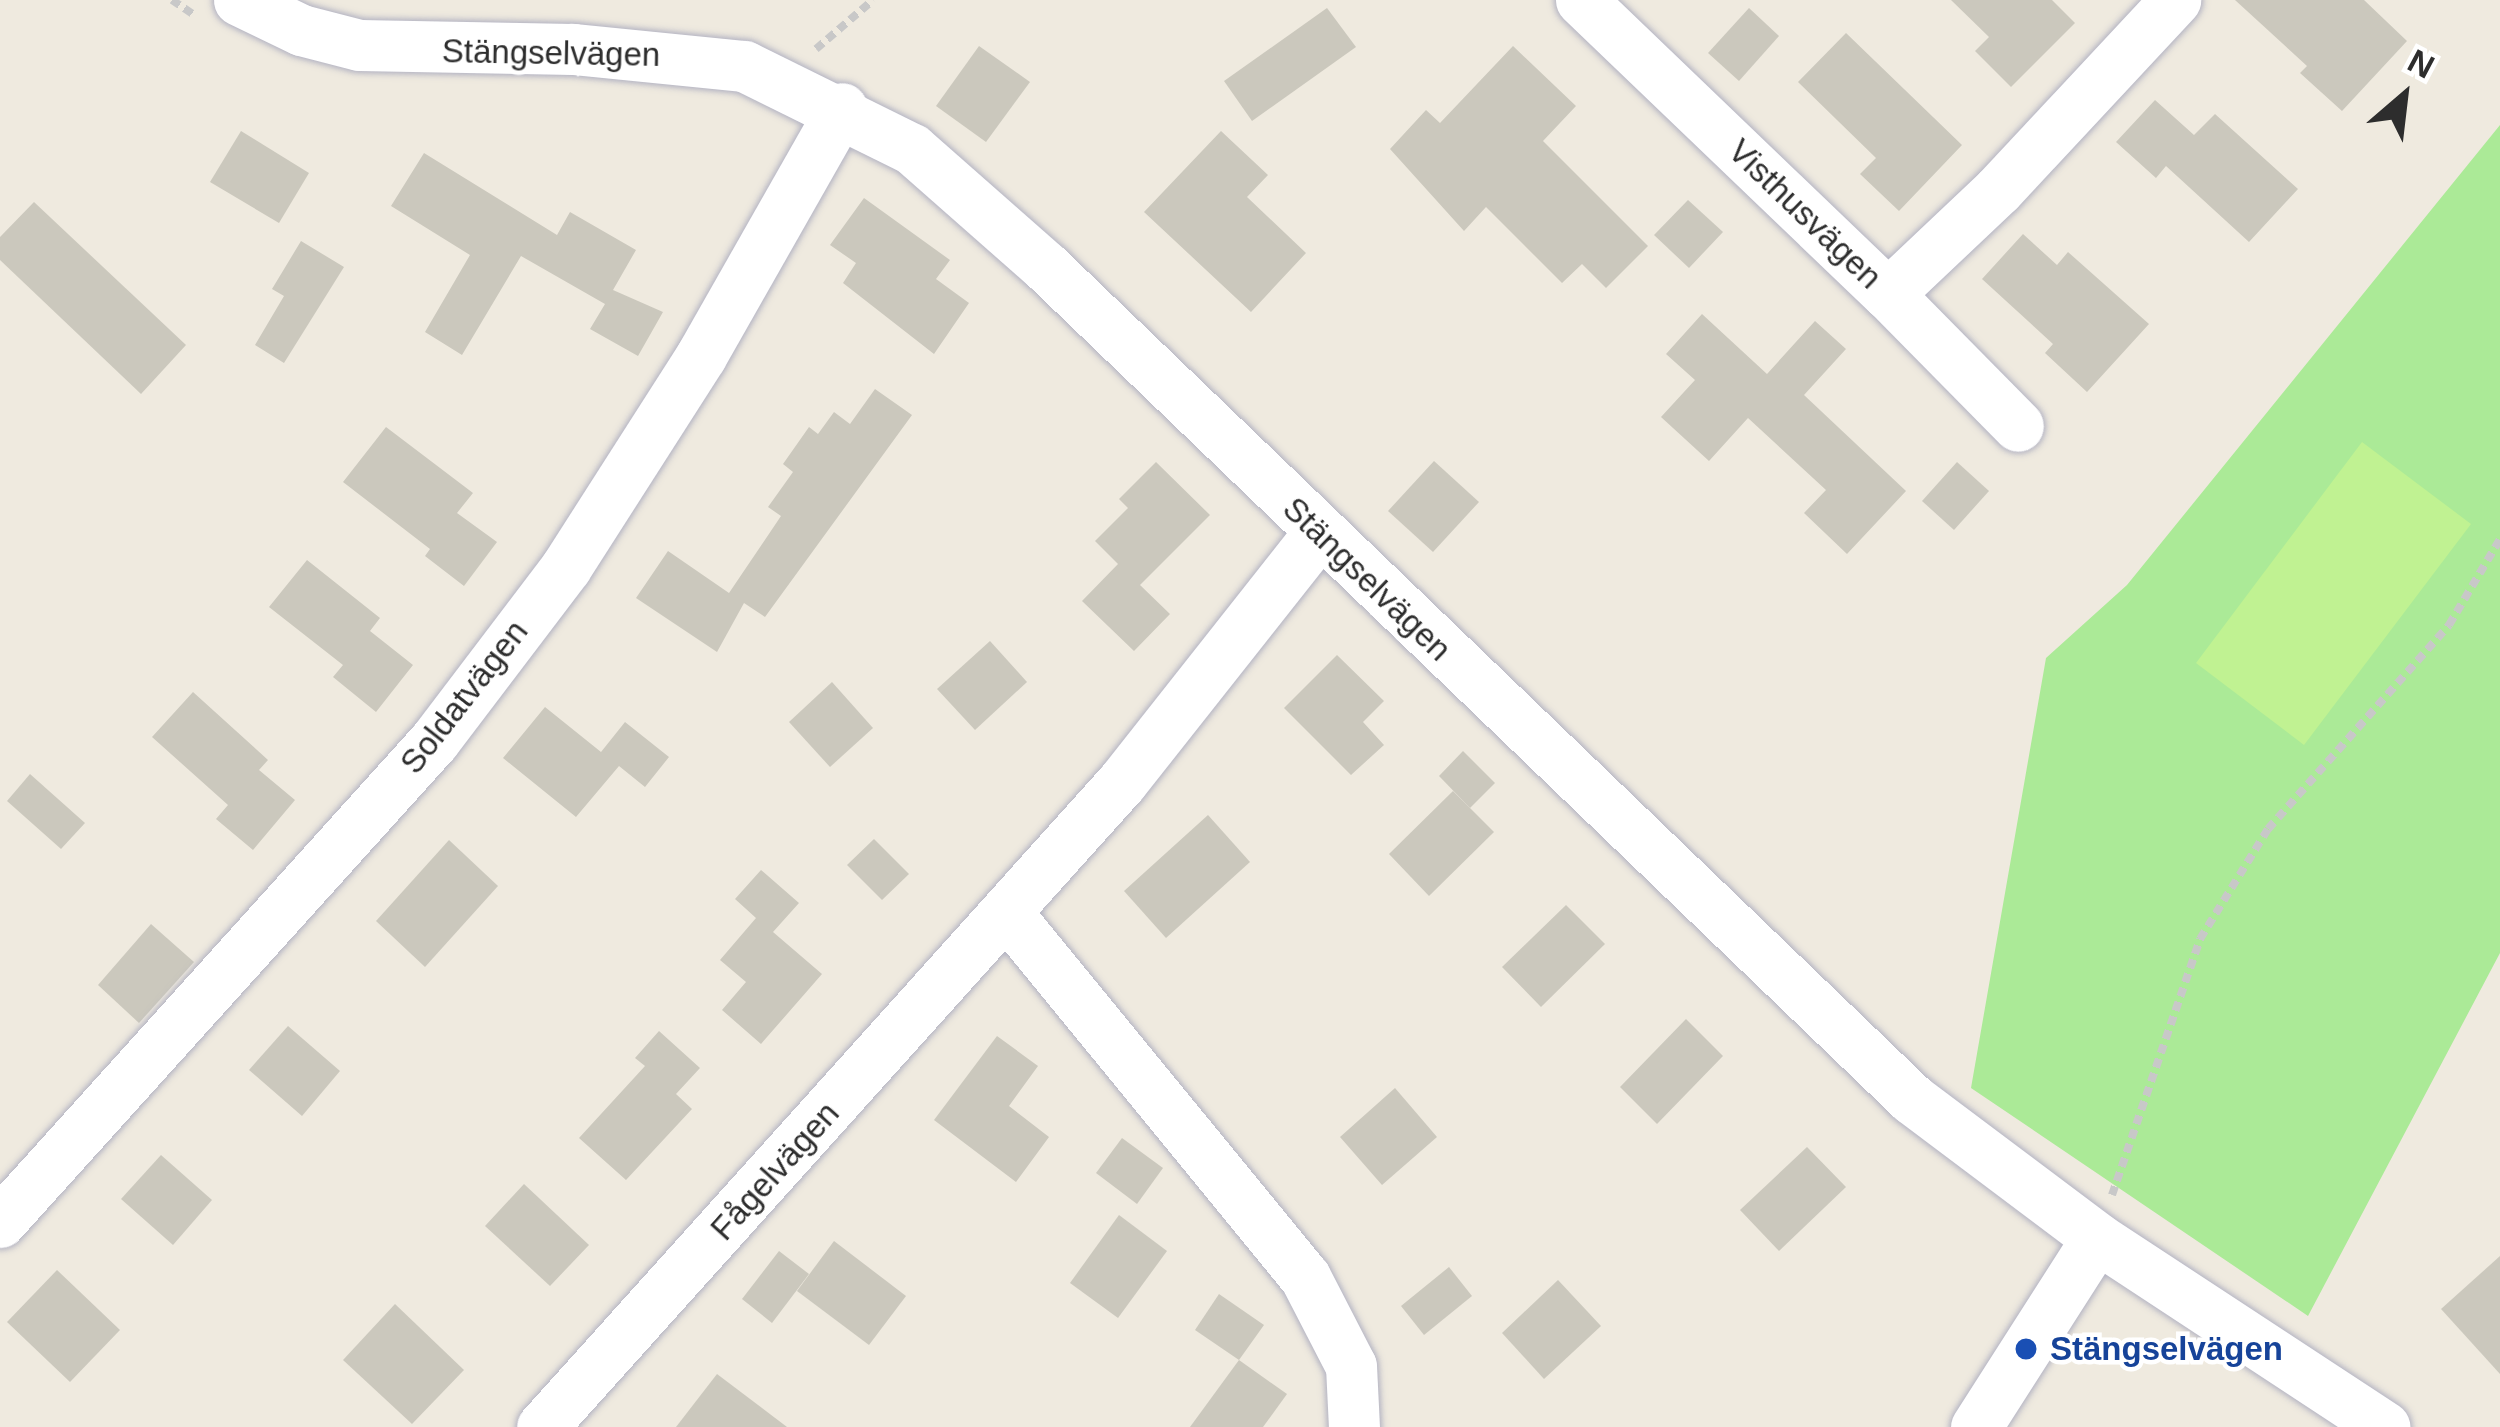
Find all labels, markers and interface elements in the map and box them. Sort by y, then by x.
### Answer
street label: Stängselvägen [442,31,660,75]
north arrow [2344,36,2464,156]
text: N [2402,42,2440,86]
street label: Visthusvägen [1720,131,1890,297]
street label: Stängselvägen [1275,489,1459,669]
street label: Soldatvägen [392,613,536,781]
street label: Fågelvägen [703,1094,847,1248]
place label: Stängselvägen [2050,1329,2283,1369]
marker: Stängselvägen [2013,1336,2039,1362]

